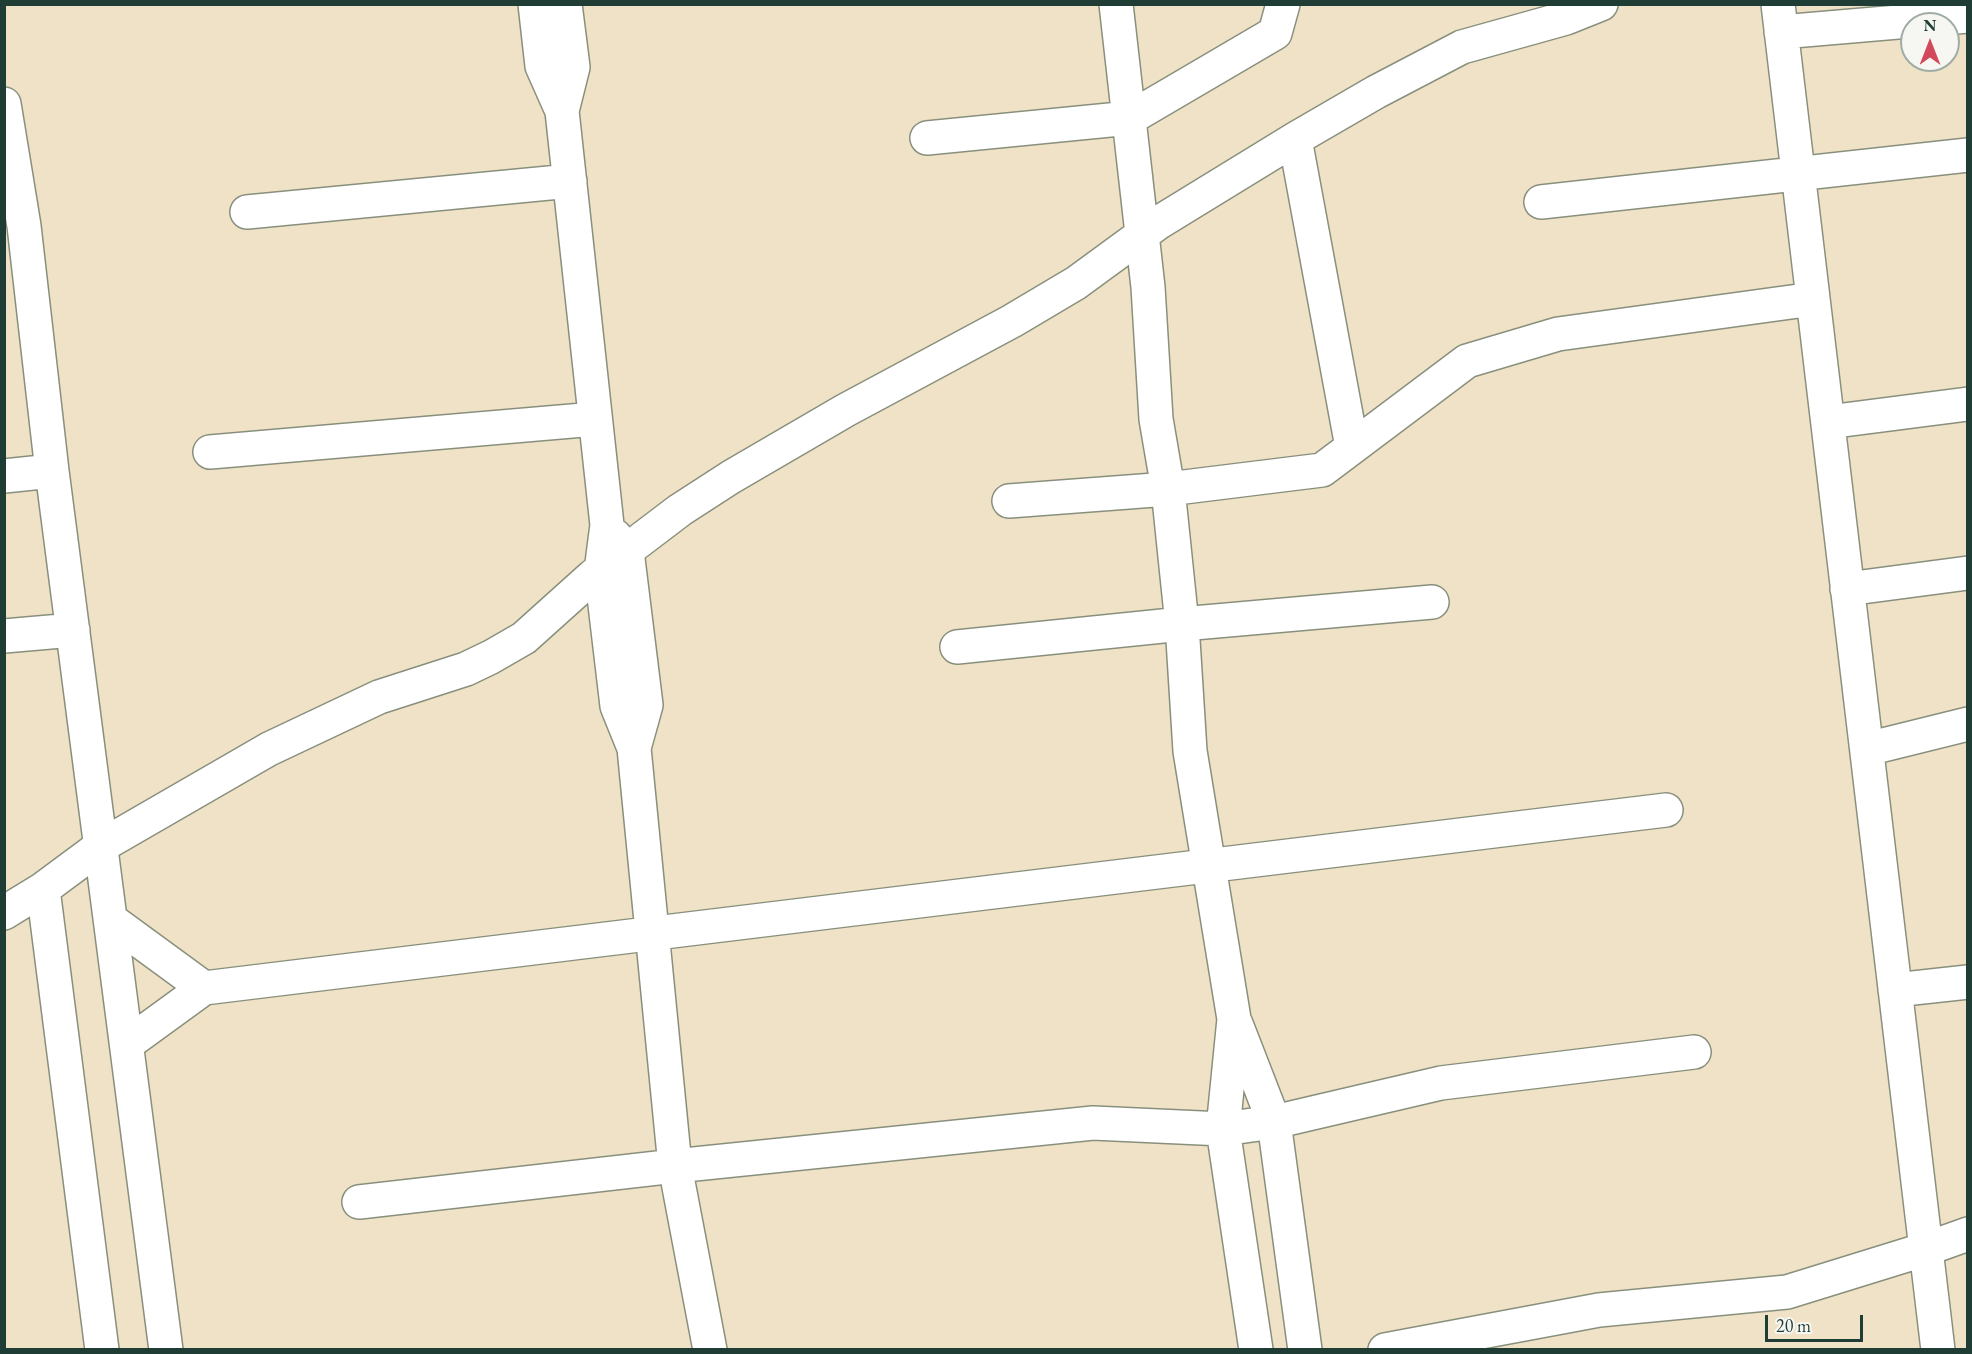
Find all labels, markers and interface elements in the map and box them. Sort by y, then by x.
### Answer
north arrow [1900,12,1960,72]
text: N [1924,15,1936,36]
scale bar [1768,1303,1866,1341]
text: 20 m [1776,1314,1811,1337]

